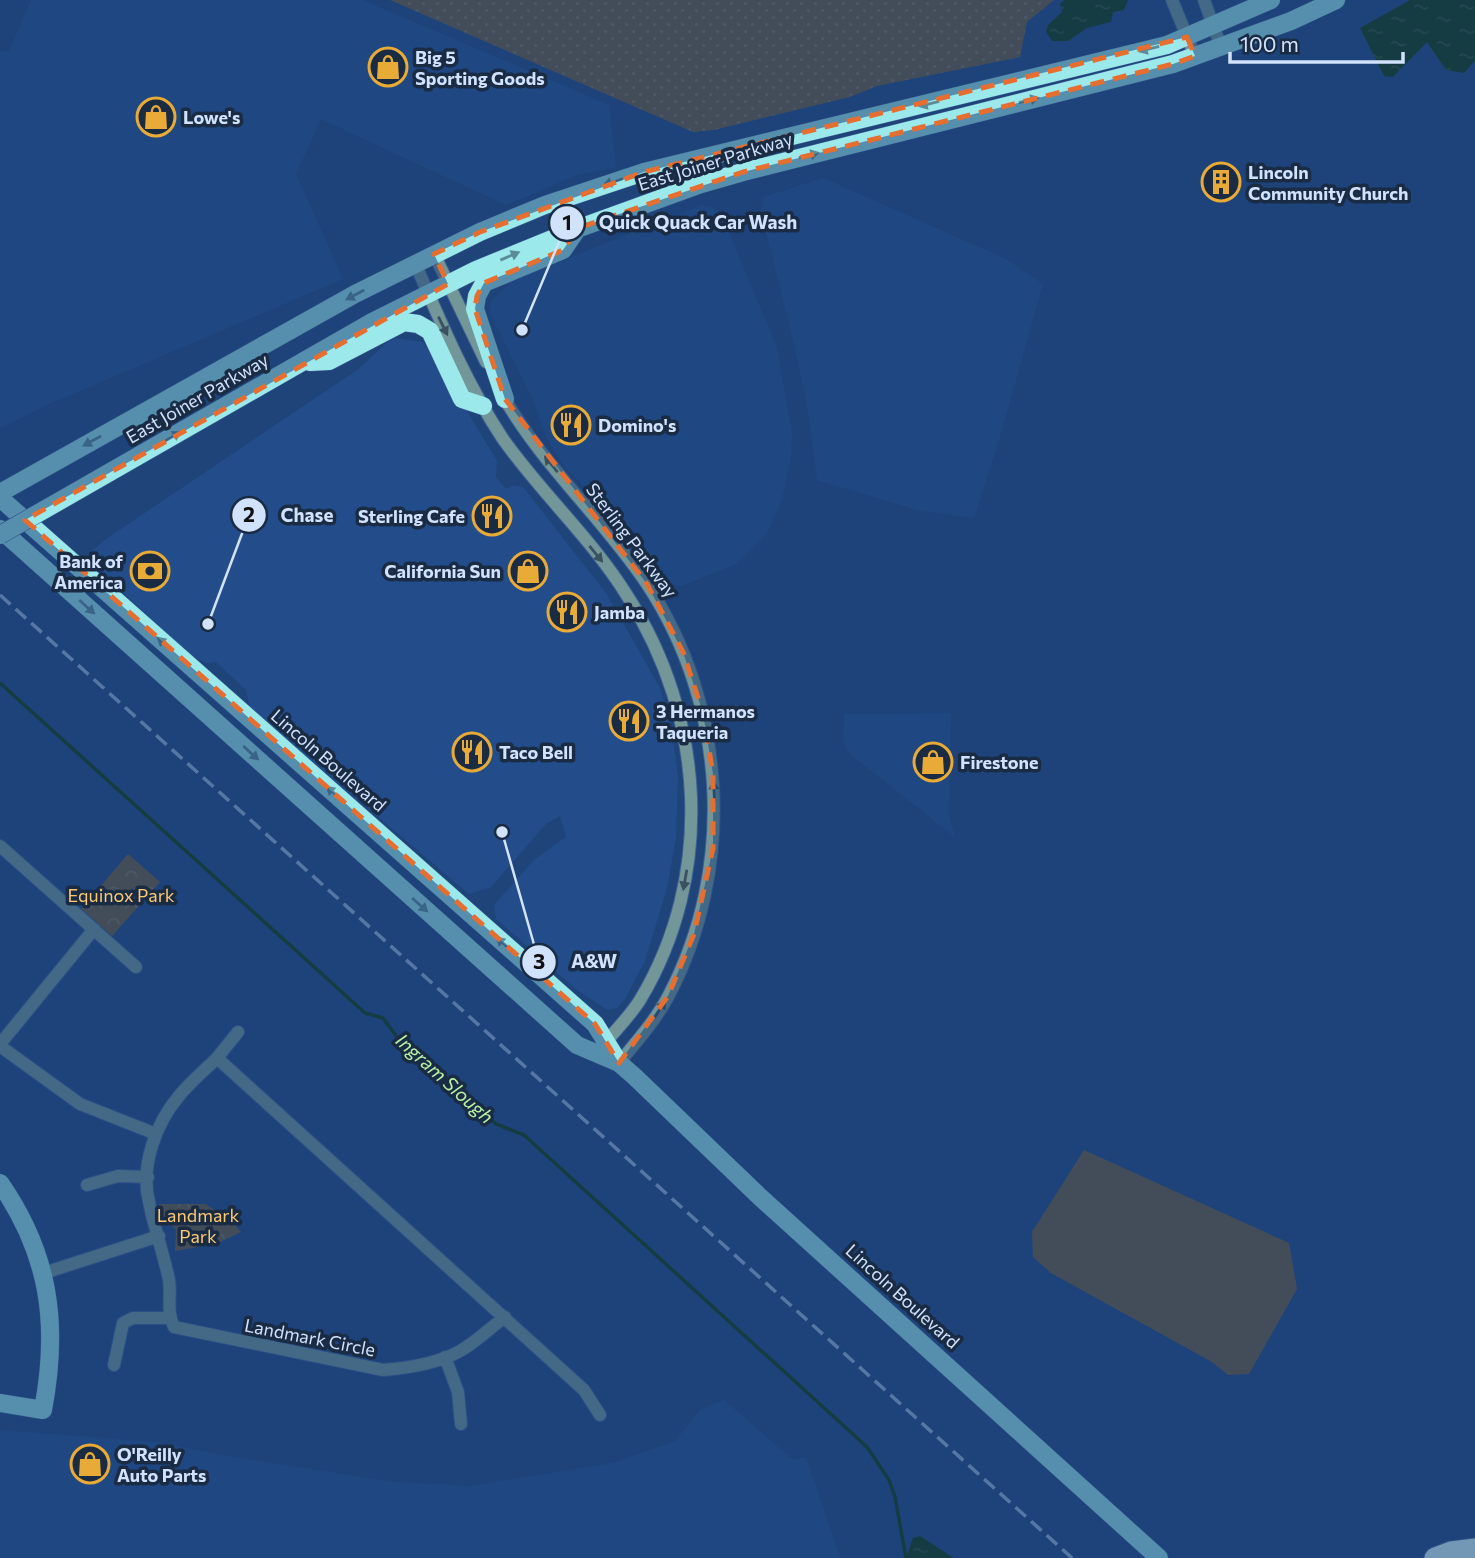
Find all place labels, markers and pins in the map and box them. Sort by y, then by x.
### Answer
shop icon: Big 5 Sporting Goods [367,46,409,88]
place label: Big 5 Sporting Goods [415,46,545,89]
shop icon: Lowe's [135,96,177,138]
place label: Lowe's [183,106,240,128]
building icon: Lincoln Community Church [1200,161,1242,203]
place label: Lincoln Community Church [1248,161,1408,204]
callout: Quick Quack Car Wash [550,203,811,243]
restaurant icon: Domino's [550,404,592,446]
place label: Domino's [598,414,676,436]
callout: Chase [232,495,348,535]
restaurant icon: Sterling Cafe [471,495,513,537]
place label: Sterling Cafe [358,505,465,527]
place label: Bank of America [54,550,124,593]
bank icon: Bank of America [129,550,171,592]
shop icon: California Sun [507,550,549,592]
place label: California Sun [384,560,501,582]
restaurant icon: Jamba [546,591,588,633]
place label: Jamba [594,601,645,623]
restaurant icon: 3 Hermanos Taqueria [608,700,650,742]
place label: 3 Hermanos Taqueria [656,700,755,743]
restaurant icon: Taco Bell [451,731,493,773]
place label: Taco Bell [499,741,573,763]
shop icon: Firestone [912,741,954,783]
place label: Firestone [960,751,1039,773]
callout: A&W [522,942,631,982]
shop icon: O'Reilly Auto Parts [69,1443,111,1485]
place label: O'Reilly Auto Parts [117,1443,206,1486]

